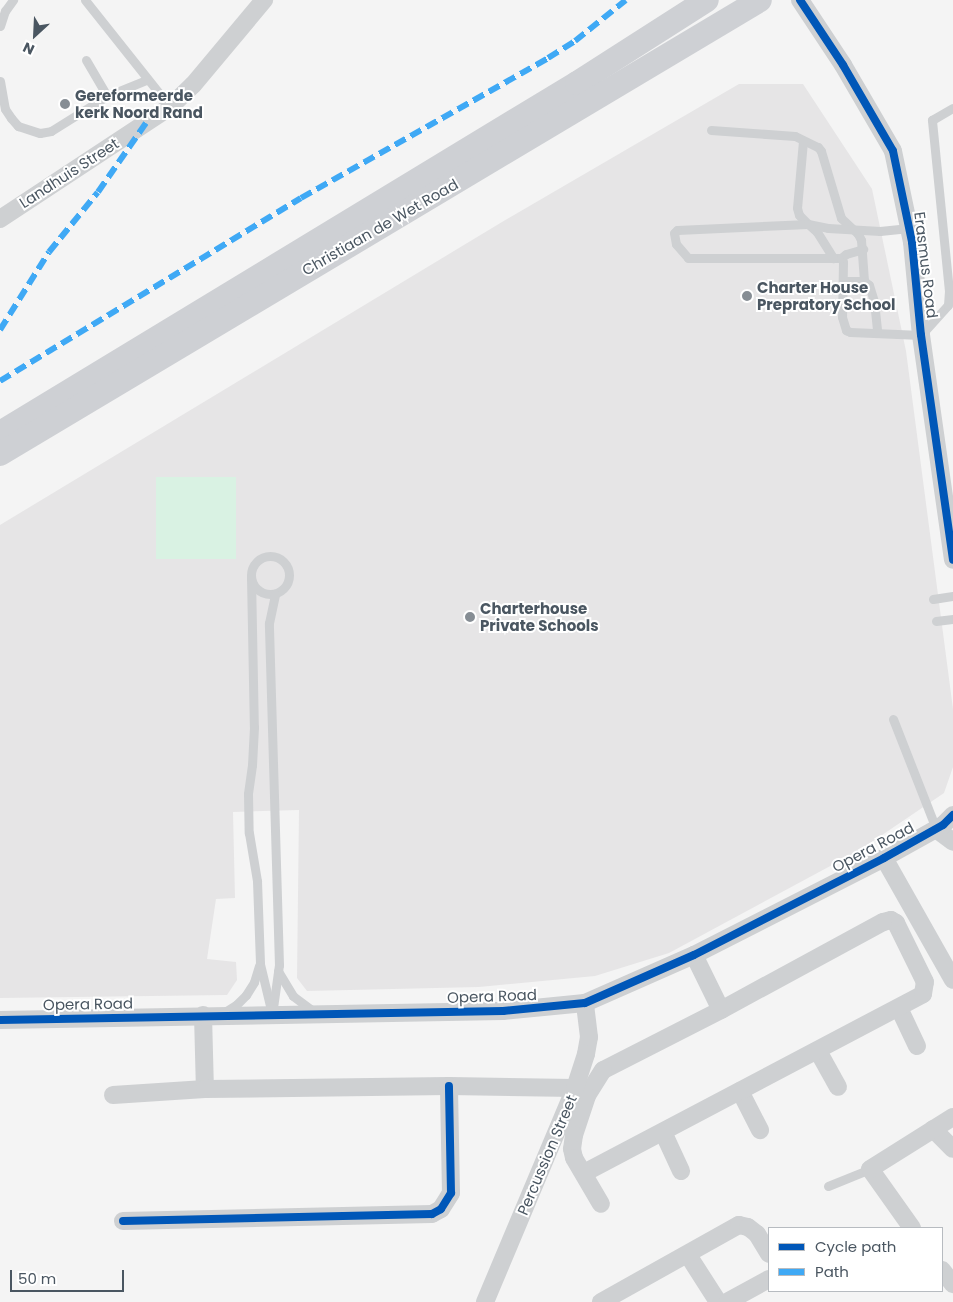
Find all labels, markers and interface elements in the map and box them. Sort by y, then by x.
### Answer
north arrow [10,10,60,60]
text: N [20,37,38,60]
place label: Gereformeerde kerk Noord Rand [75,86,203,121]
marker: Gereformeerde kerk Noord Rand [59,98,71,110]
street label: Landhuis Street [16,134,122,212]
street label: Christiaan de Wet Road [299,175,461,279]
street label: Erasmus Road [911,211,941,319]
place label: Charter House Prepratory School [757,278,895,313]
marker: Charter House Prepratory School [741,290,753,302]
place label: Charterhouse Private Schools [480,599,599,634]
marker: Charterhouse Private Schools [464,611,476,623]
street label: Opera Road [829,818,917,876]
street label: Opera Road [447,985,537,1007]
street label: Opera Road [43,994,133,1014]
street label: Percussion Street [514,1092,580,1218]
legend [768,1227,943,1292]
text: Cycle path [815,1236,896,1257]
scale bar [12,1260,126,1292]
text: Path [815,1261,849,1282]
text: 50 m [18,1268,56,1289]

